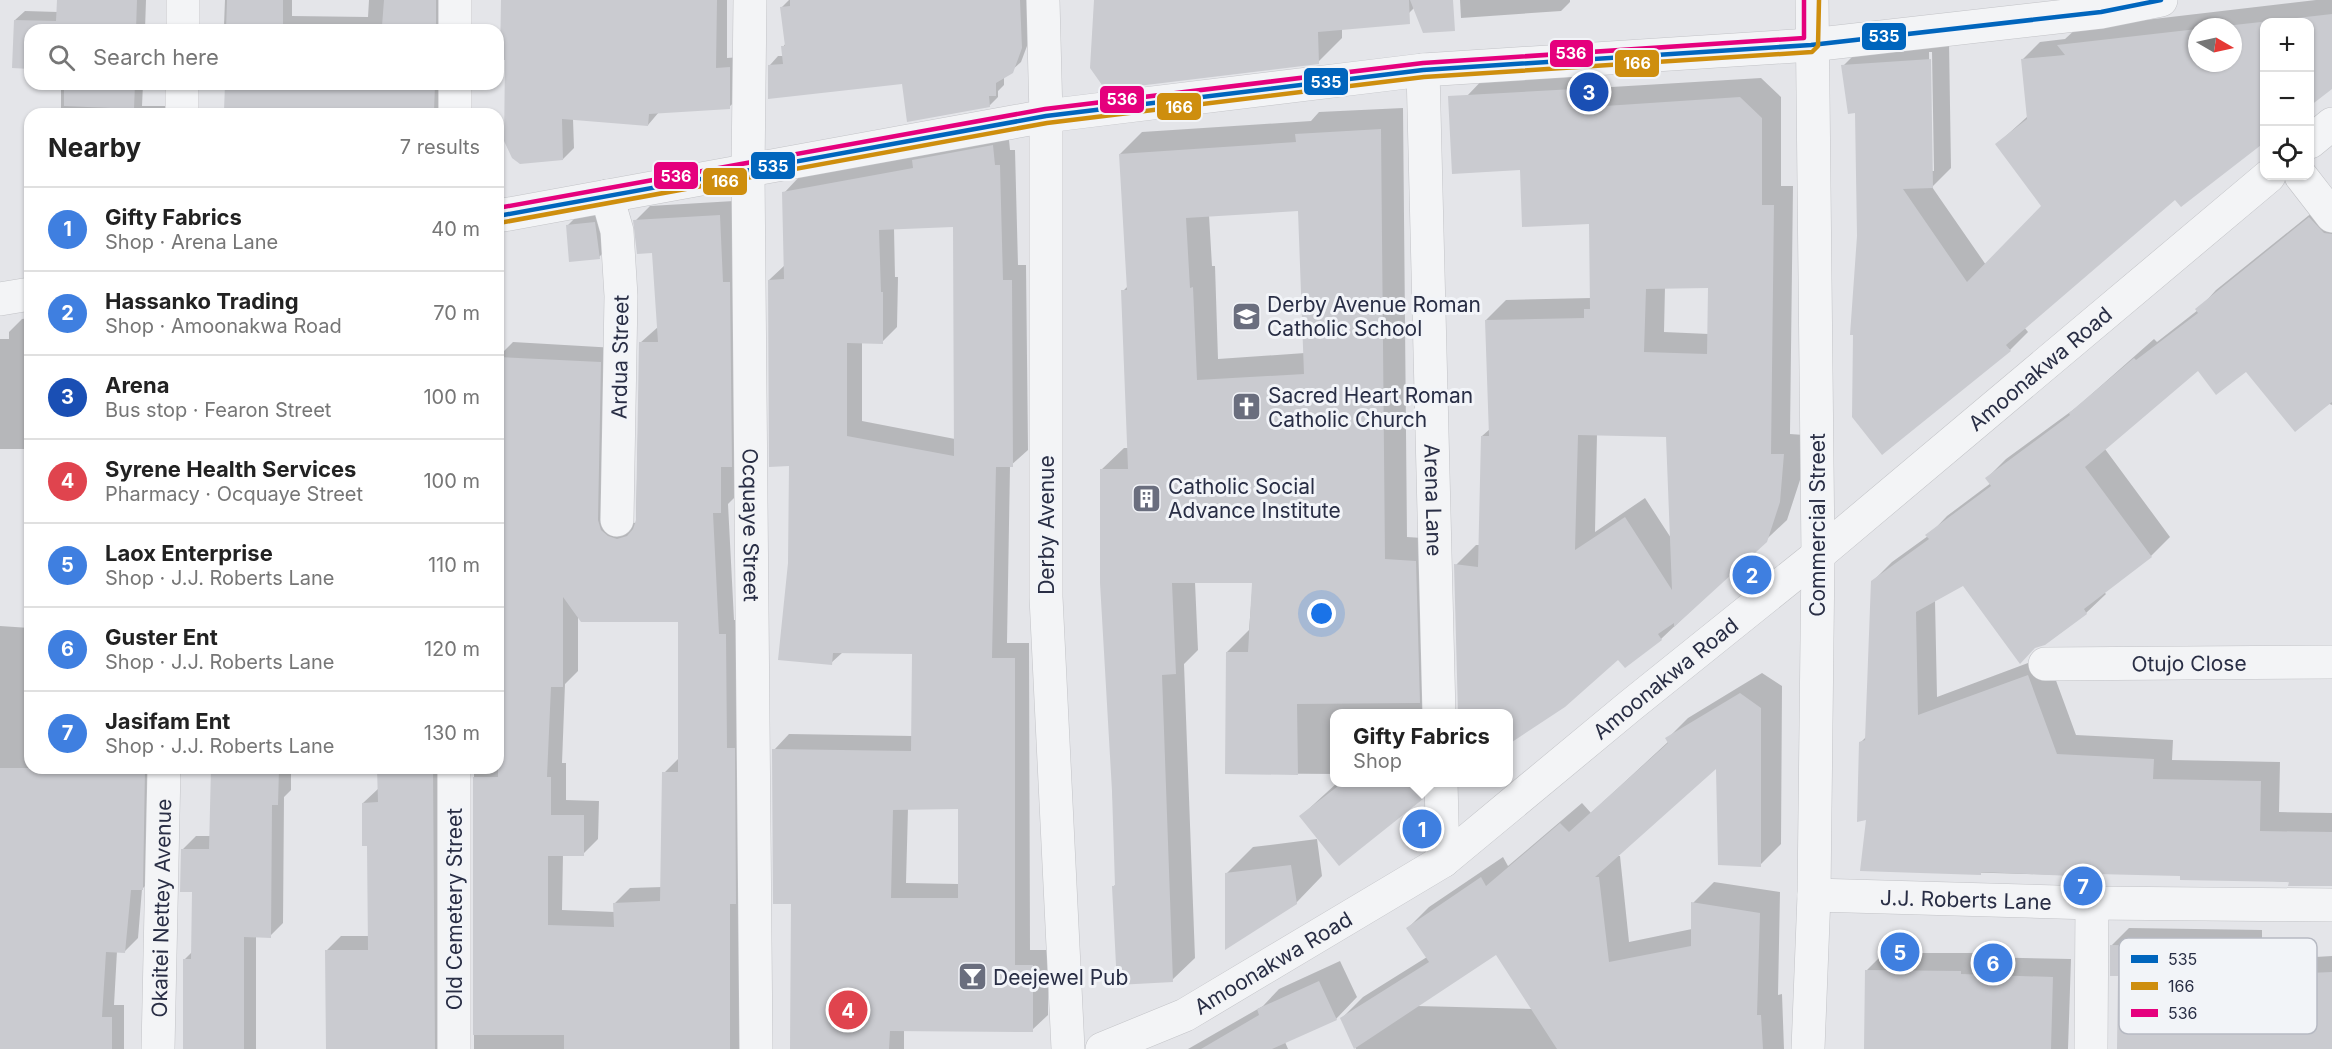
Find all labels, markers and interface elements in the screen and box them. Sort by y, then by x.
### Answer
north arrow [2188,18,2242,72]
map controls [2260,18,2314,180]
button: + [2260,18,2314,72]
line badge: 535 [1861,22,1907,51]
search box [24,24,504,90]
text: 535 [1869,26,1899,46]
line badge: 536 [1549,39,1594,68]
icon: search [45,41,78,74]
text: 536 [1556,43,1586,63]
text: Search here [93,44,219,70]
line badge: 166 [1614,49,1660,78]
text: 166 [1623,53,1651,73]
line badge: 535 [1303,67,1349,96]
pin: 3 [1570,70,1608,115]
text: 535 [1311,72,1341,92]
button: − [2260,72,2314,126]
line badge: 536 [1099,85,1145,114]
text: 536 [1107,89,1137,109]
line badge: 166 [1156,92,1202,121]
text: 166 [1165,97,1193,117]
button: locate [2260,126,2314,180]
text: Nearby [48,132,141,163]
text: 7 results [400,135,480,159]
line badge: 535 [750,151,796,180]
text: 535 [758,156,788,176]
line badge: 536 [653,161,699,190]
text: 536 [661,166,691,186]
line badge: 166 [702,167,748,196]
text: 166 [711,171,739,191]
text: Gifty Fabrics [105,204,242,230]
text: 1 [63,217,72,241]
text: 40 m [431,217,480,241]
text: Shop · Arena Lane [105,230,278,254]
text: Hassanko Trading [105,288,299,314]
place label: Derby Avenue Roman Catholic School [1267,292,1481,341]
street label: Ardua Street [606,295,634,419]
school or university icon: Derby Avenue Roman Catholic School [1230,300,1262,332]
text: 2 [61,301,74,325]
text: 70 m [433,301,480,325]
street label: Amoonakwa Road [1963,301,2117,436]
text: Shop · Amoonakwa Road [105,314,342,338]
text: Arena [105,372,169,398]
place label: Sacred Heart Roman Catholic Church [1268,383,1473,432]
text: 3 [61,385,74,409]
text: 100 m [423,385,480,409]
church icon: Sacred Heart Roman Catholic Church [1231,391,1263,423]
text: Bus stop · Fearon Street [105,398,331,422]
street label: Commercial Street [1805,433,1830,617]
street label: Arena Lane [1420,443,1448,557]
street label: Ocquaye Street [738,448,764,602]
street label: Derby Avenue [1034,455,1059,595]
text: Syrene Health Services [105,456,356,482]
text: 4 [61,469,74,493]
text: 100 m [423,469,480,493]
place label: Catholic Social Advance Institute [1168,474,1341,523]
text: Pharmacy · Ocquaye Street [105,482,363,506]
building icon: Catholic Social Advance Institute [1131,482,1163,514]
text: Laox Enterprise [105,540,273,566]
pin: 2 [1732,552,1772,598]
text: 5 [61,553,74,577]
text: 110 m [428,553,480,577]
text: Shop · J.J. Roberts Lane [105,566,334,590]
your location [1307,599,1336,628]
street label: Amoonakwa Road [1588,612,1743,744]
text: Guster Ent [105,624,218,650]
text: 6 [61,637,74,661]
text: 120 m [424,637,480,661]
text: Shop · J.J. Roberts Lane [105,650,334,674]
street label: Otujo Close [2131,650,2247,676]
text: Jasifam Ent [105,708,230,734]
popup [1330,709,1513,787]
text: 7 [62,721,73,745]
text: 130 m [424,721,480,745]
text: Gifty Fabrics [1353,723,1490,749]
text: Shop · J.J. Roberts Lane [105,734,334,758]
text: Shop [1353,749,1402,773]
street label: Okaitei Nettey Avenue [146,798,176,1018]
pin: 1 [1402,806,1442,852]
street label: Old Cemetery Street [442,808,467,1010]
pin: 7 [2064,864,2102,908]
street label: J.J. Roberts Lane [1880,884,2052,914]
street label: Amoonakwa Road [1189,906,1356,1019]
pin: 5 [1880,930,1920,974]
legend [2119,938,2317,1034]
pin: 6 [1974,940,2012,986]
text: 535 [2168,949,2197,969]
bar icon: Deejewel Pub [956,961,988,993]
place label: Deejewel Pub [993,965,1128,990]
text: 166 [2168,976,2194,996]
pin: 4 [828,988,868,1032]
text: 536 [2168,1003,2198,1023]

